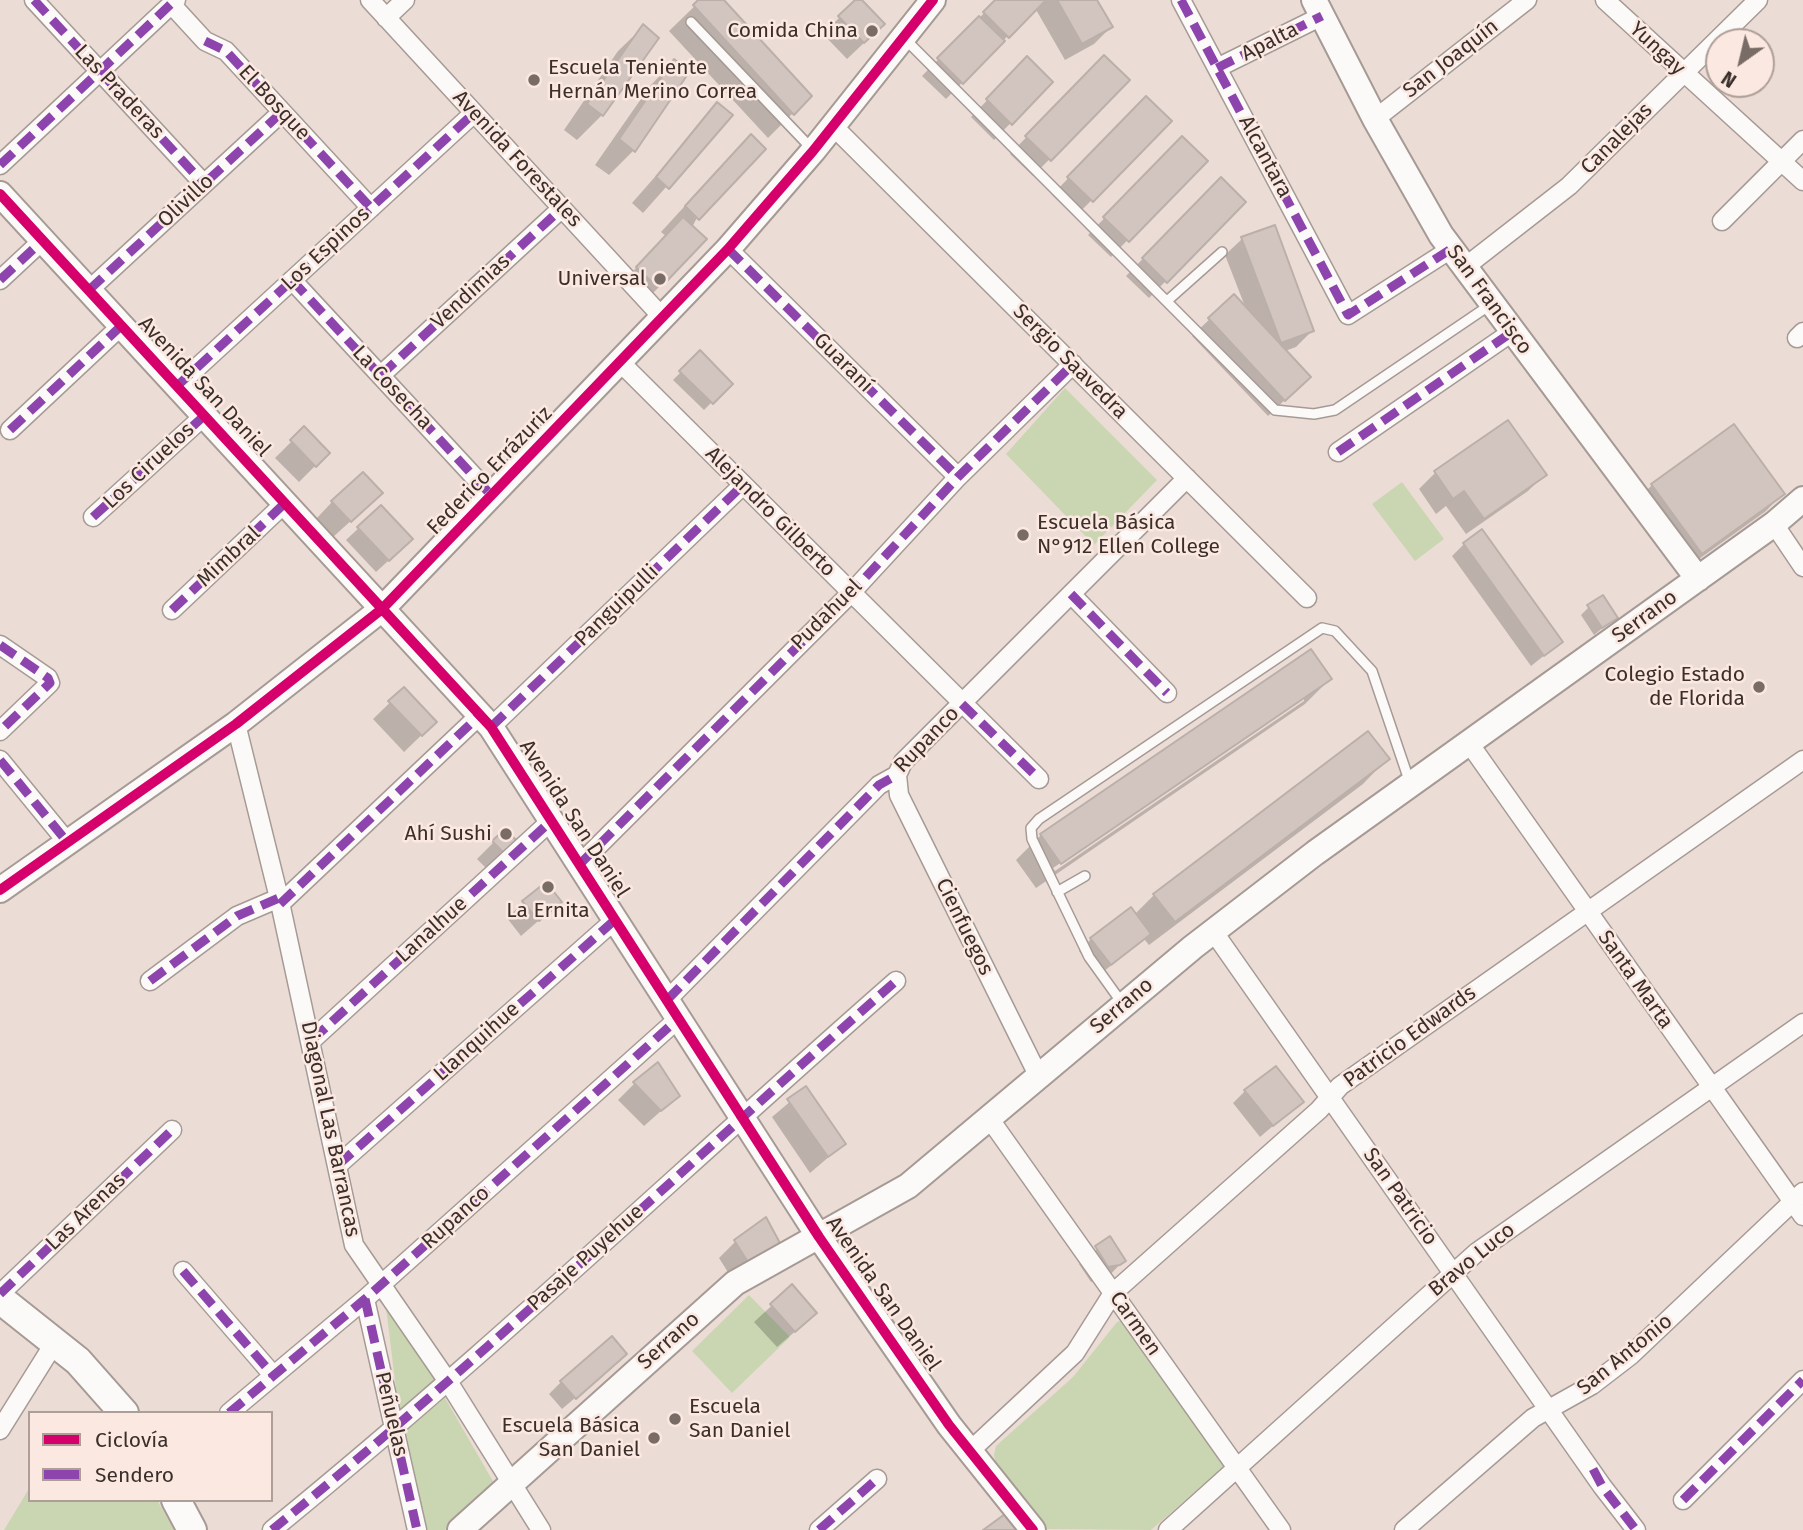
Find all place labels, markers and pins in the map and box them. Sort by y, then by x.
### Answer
place label: Comida China [727,18,858,44]
marker: Comida China [864,23,880,39]
place label: Escuela Teniente Hernán Merino Correa [548,55,757,105]
marker: Escuela Teniente Hernán Merino Correa [526,72,542,88]
place label: Universal [557,266,646,292]
marker: Universal [652,271,668,287]
place label: Escuela Básica N°912 Ellen College [1037,510,1220,560]
marker: Escuela Básica N°912 Ellen College [1015,527,1031,543]
place label: Colegio Estado de Florida [1605,662,1745,712]
marker: Colegio Estado de Florida [1751,679,1767,695]
place label: Ahí Sushi [404,821,492,847]
marker: Ahí Sushi [498,826,514,842]
marker: La Ernita [540,879,556,895]
place label: La Ernita [506,898,590,924]
place label: Escuela San Daniel [689,1394,790,1444]
marker: Escuela San Daniel [667,1411,683,1427]
place label: Escuela Básica San Daniel [502,1413,640,1463]
marker: Escuela Básica San Daniel [646,1430,662,1446]

